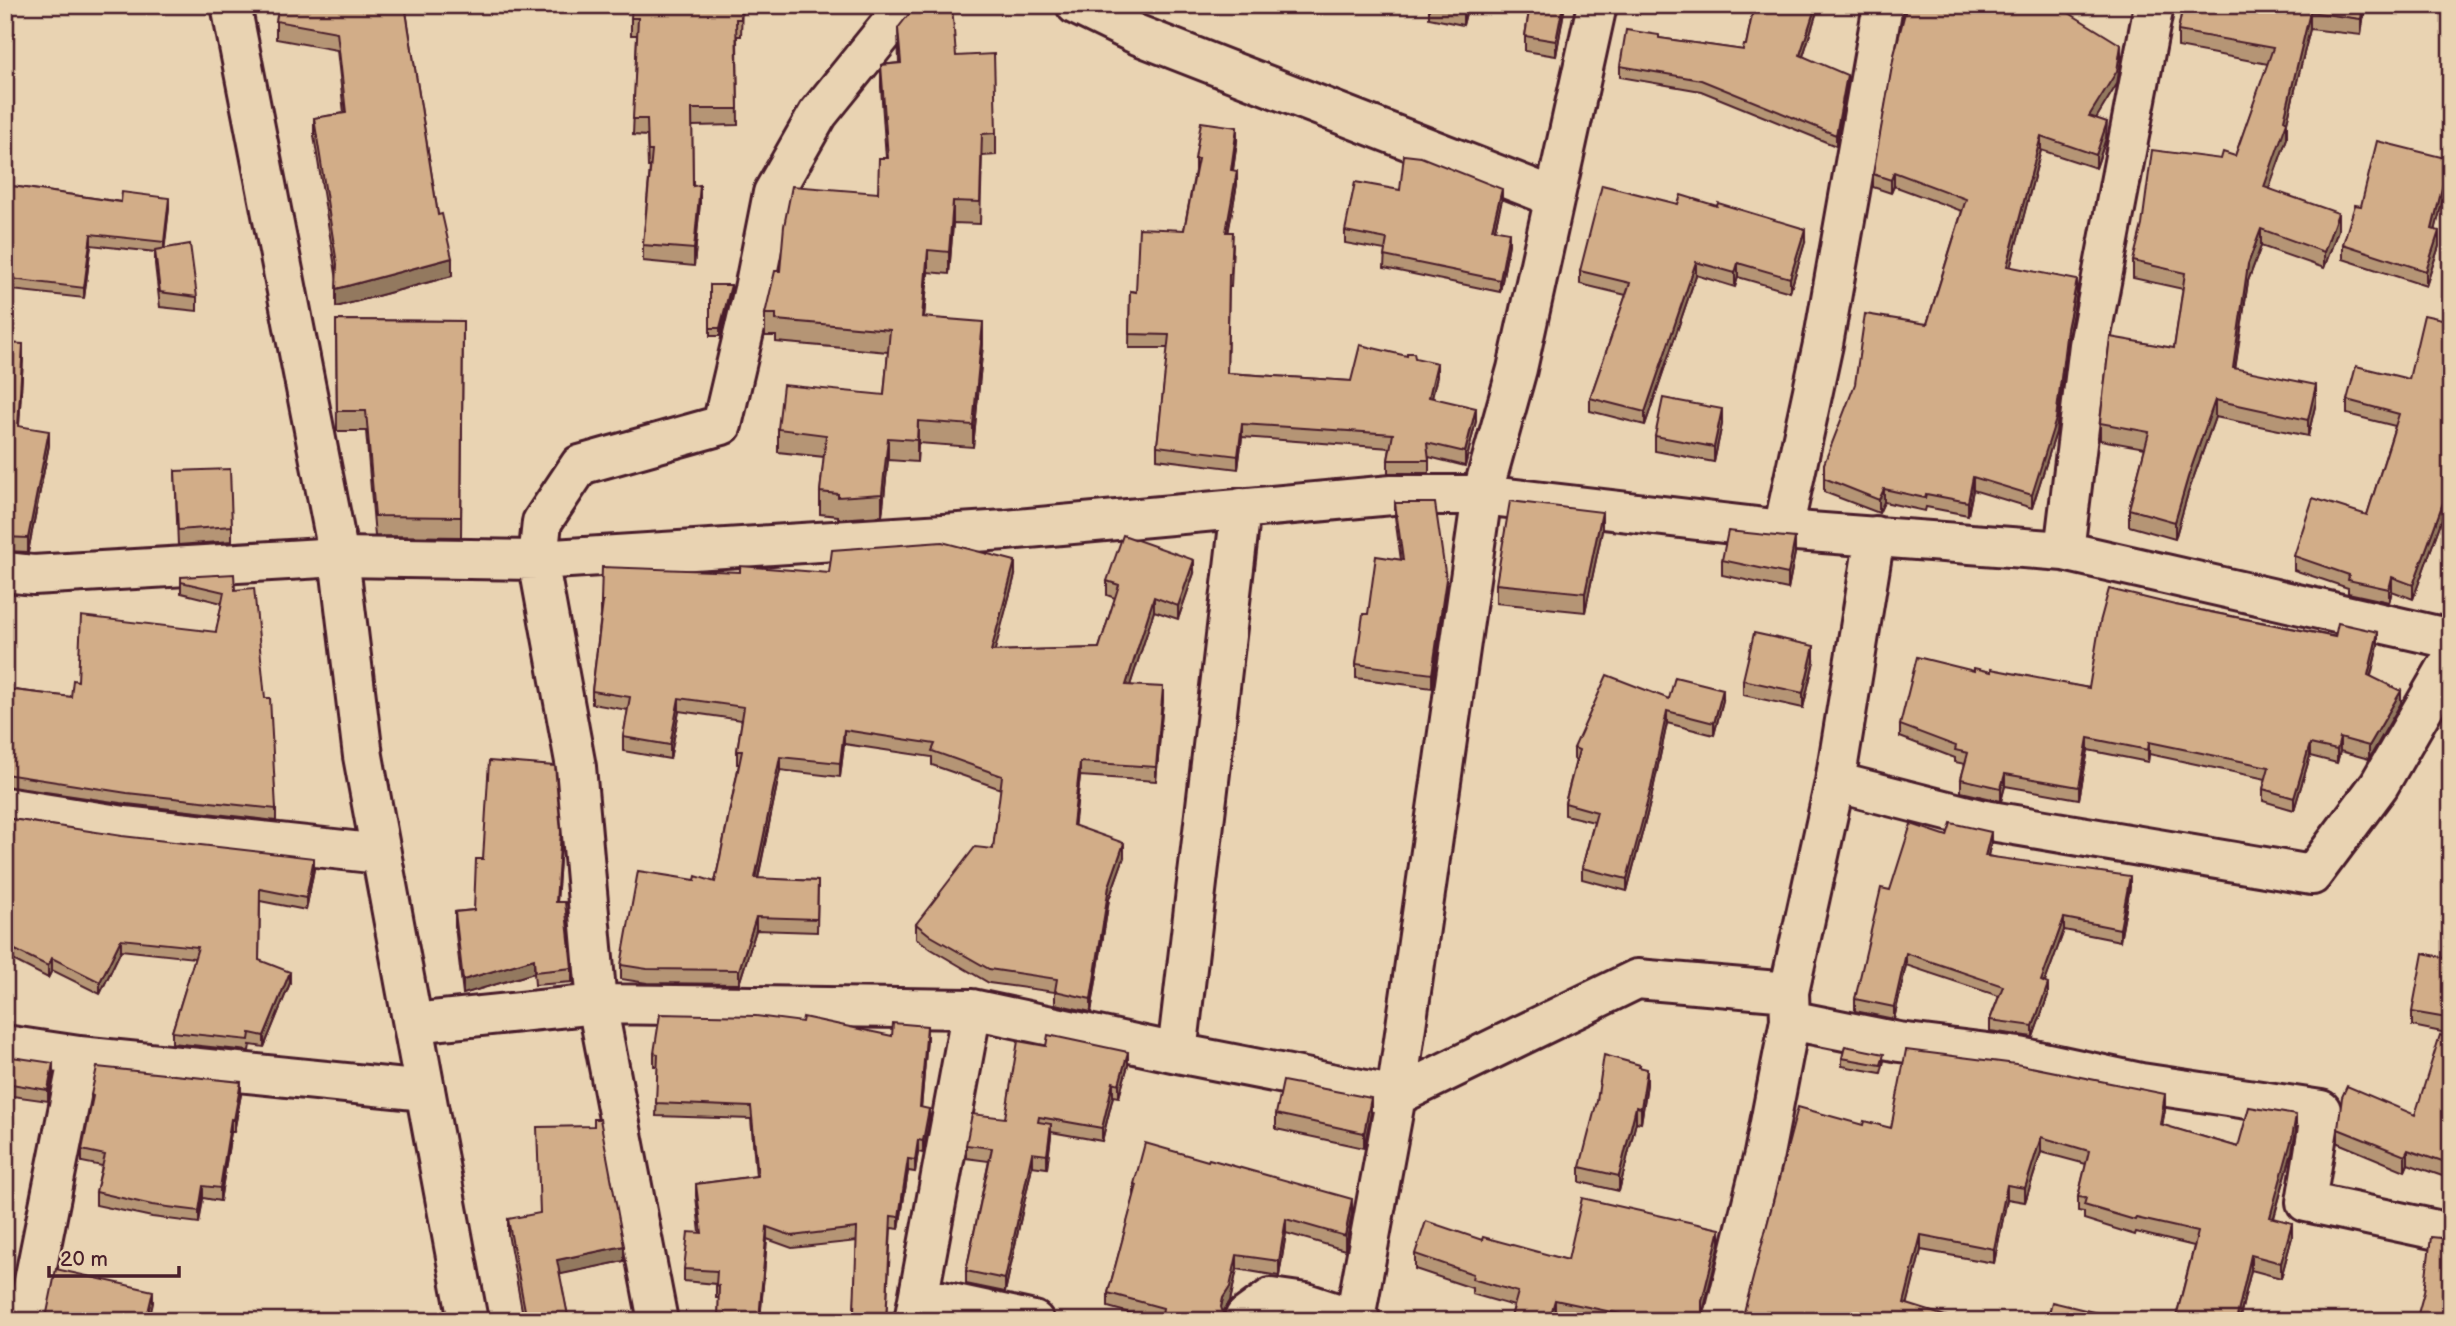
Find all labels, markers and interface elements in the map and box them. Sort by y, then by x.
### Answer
scale bar [49,1235,178,1279]
text: 20 m [60,1247,108,1272]

